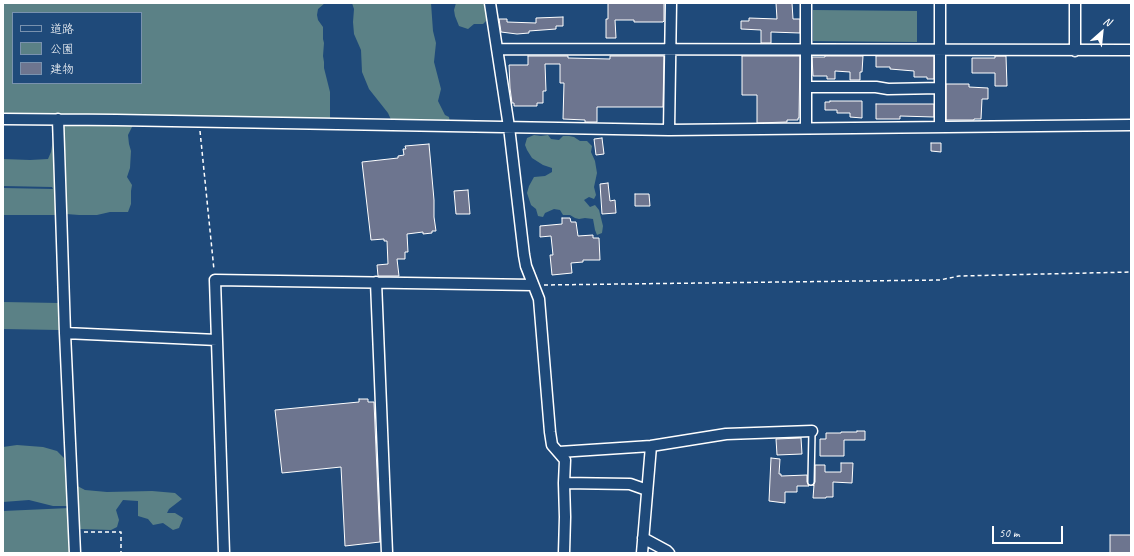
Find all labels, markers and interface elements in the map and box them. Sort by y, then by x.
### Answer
legend [12,12,142,84]
north arrow [1082,12,1122,52]
text: N [1101,14,1114,29]
text: 道路 [50,21,74,37]
text: 公園 [50,41,74,57]
text: 建物 [50,61,74,77]
scale bar [994,518,1065,544]
text: 50 m [999,525,1019,541]

